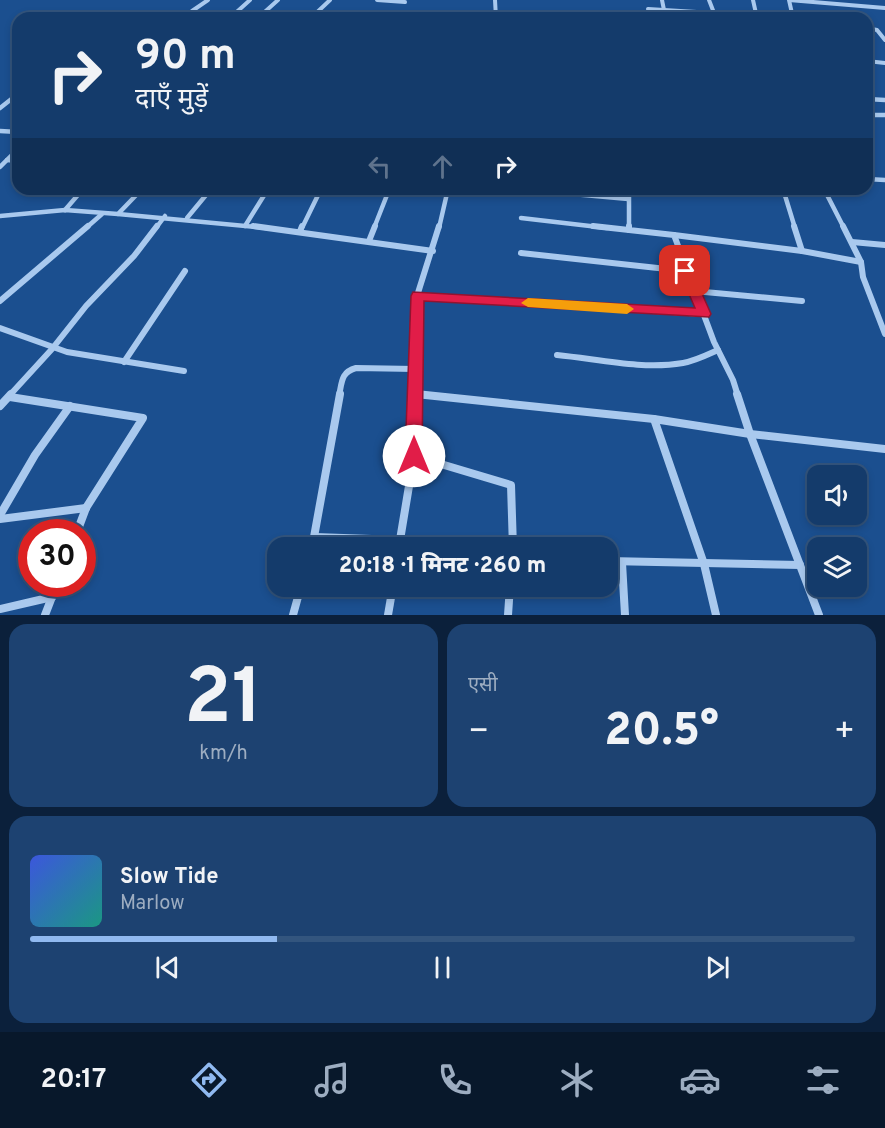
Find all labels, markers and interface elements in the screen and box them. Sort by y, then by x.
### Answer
text: 90 m [135,31,236,84]
icon: right [36,36,114,114]
text: दाएँ मुड़ें [135,83,208,117]
icon: left [363,150,396,183]
icon: ahead [426,150,459,183]
icon: right [489,150,522,183]
pin [659,245,710,296]
icon: arrive [668,254,701,287]
position arrow [382,424,446,488]
map controls [807,465,867,597]
button: sound [807,465,867,525]
speed limit sign: 30 [18,519,96,597]
button: layers [807,537,867,597]
text: 20:18 · 1 मिनट · 260 m [339,553,546,580]
text: 21 [184,652,263,751]
text: एसी [468,673,498,699]
text: 20.5° [604,704,719,761]
text: − [468,712,489,754]
text: + [834,712,855,754]
text: km/h [199,741,248,767]
text: Slow Tide [120,864,219,891]
text: Marlow [120,891,184,917]
icon: previous [151,951,184,984]
icon: pause [426,951,459,984]
icon: next [701,951,734,984]
icon: directions [188,1059,230,1101]
icon: music [311,1059,353,1101]
icon: phone [434,1059,476,1101]
icon: climate [556,1059,598,1101]
icon: car [679,1059,721,1101]
icon: filters [802,1059,844,1101]
text: 20:17 [40,1063,107,1097]

